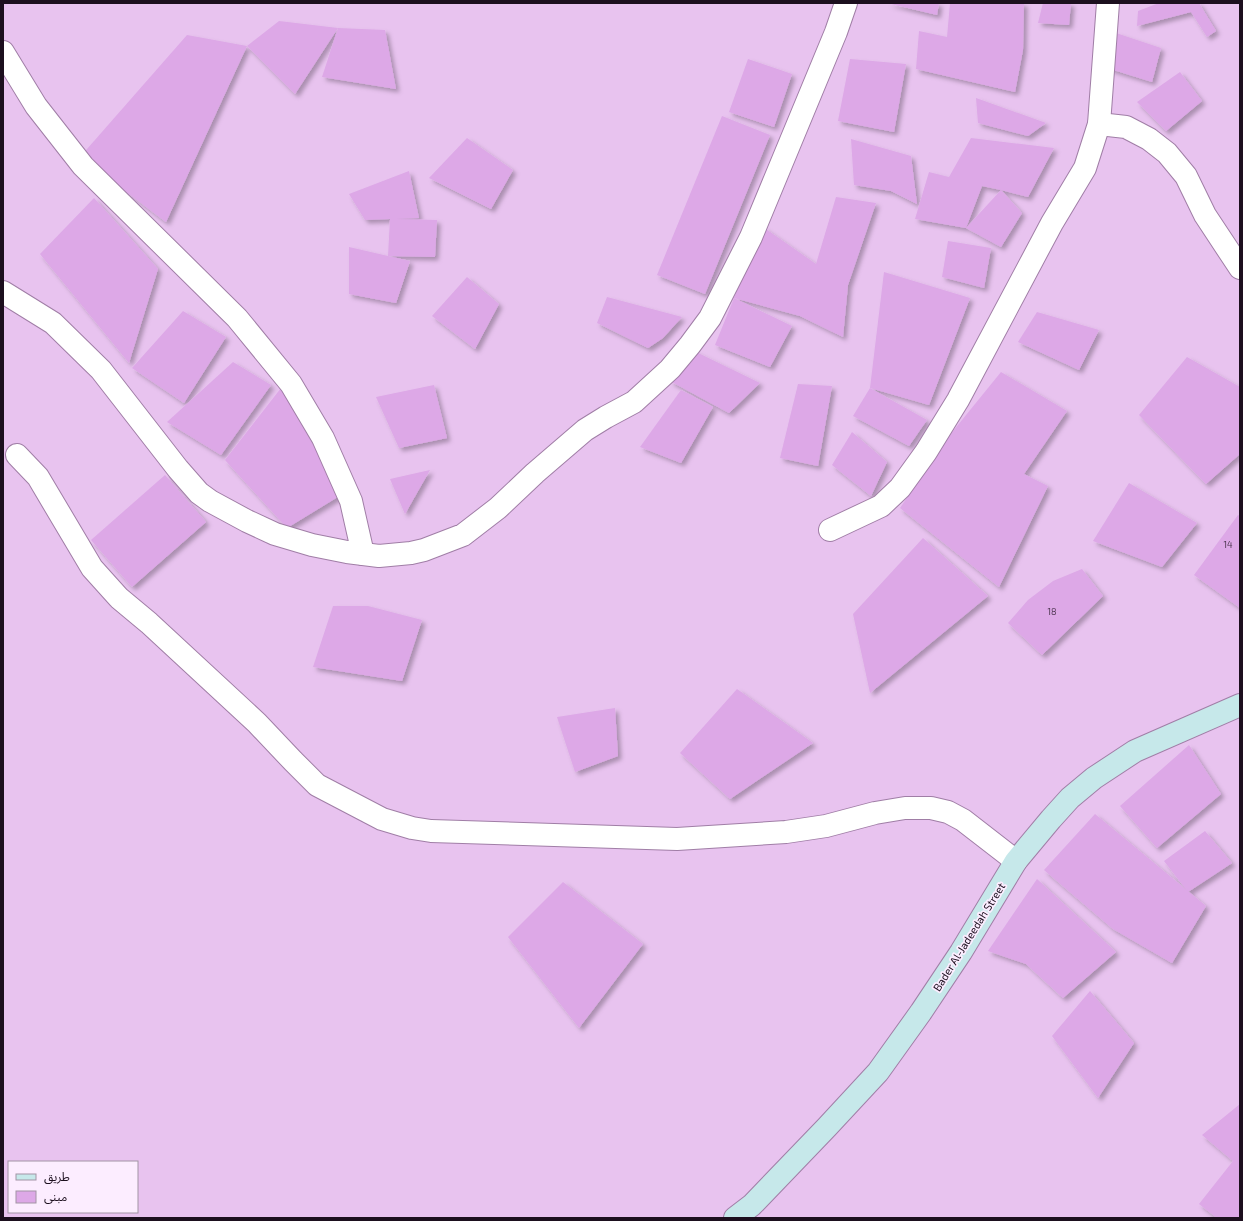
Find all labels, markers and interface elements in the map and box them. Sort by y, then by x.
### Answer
house number: 14 [1223,539,1233,550]
house number: 18 [1047,606,1057,617]
street label: Bader Al-Jadeedah Street [930,880,1007,993]
legend [8,1161,138,1213]
text: طريق [44,1169,70,1185]
text: مبنى [44,1189,67,1204]

